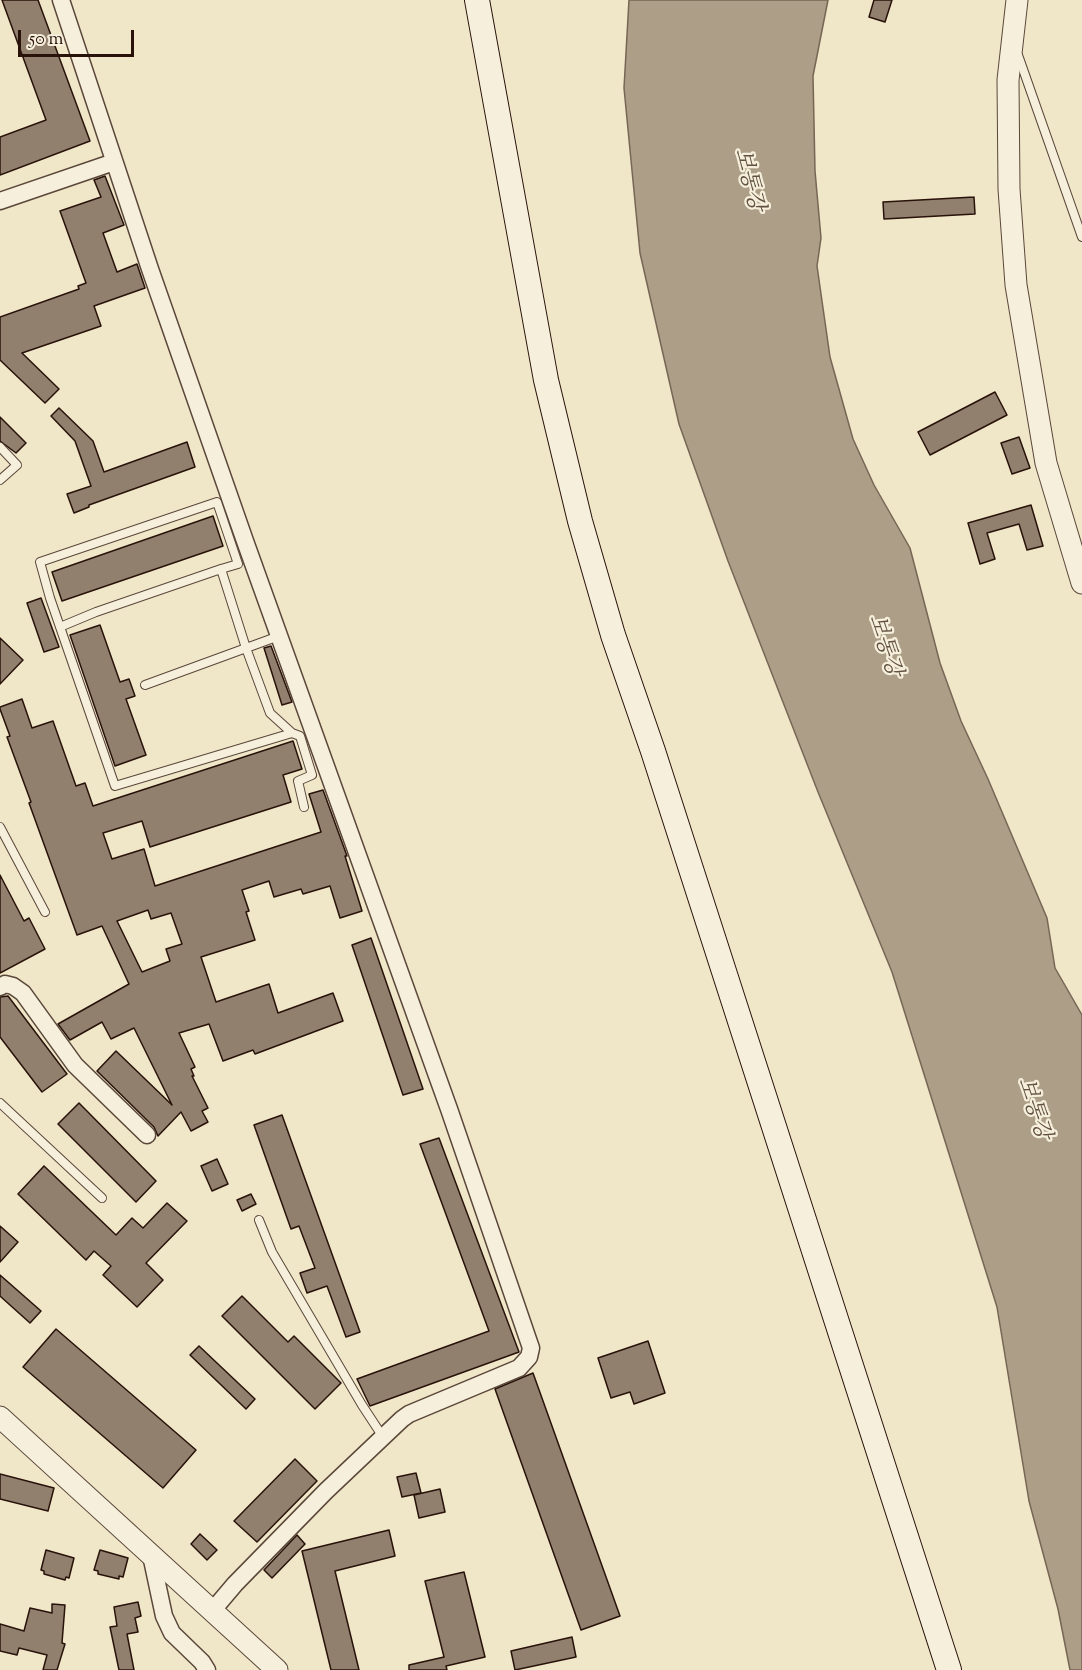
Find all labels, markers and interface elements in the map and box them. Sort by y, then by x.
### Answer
scale bar [21,18,136,56]
text: 50 m [29,27,63,53]
water label: 보통강 [726,146,768,214]
water label: 보통강 [861,612,905,680]
water label: 보통강 [1010,1075,1054,1143]

